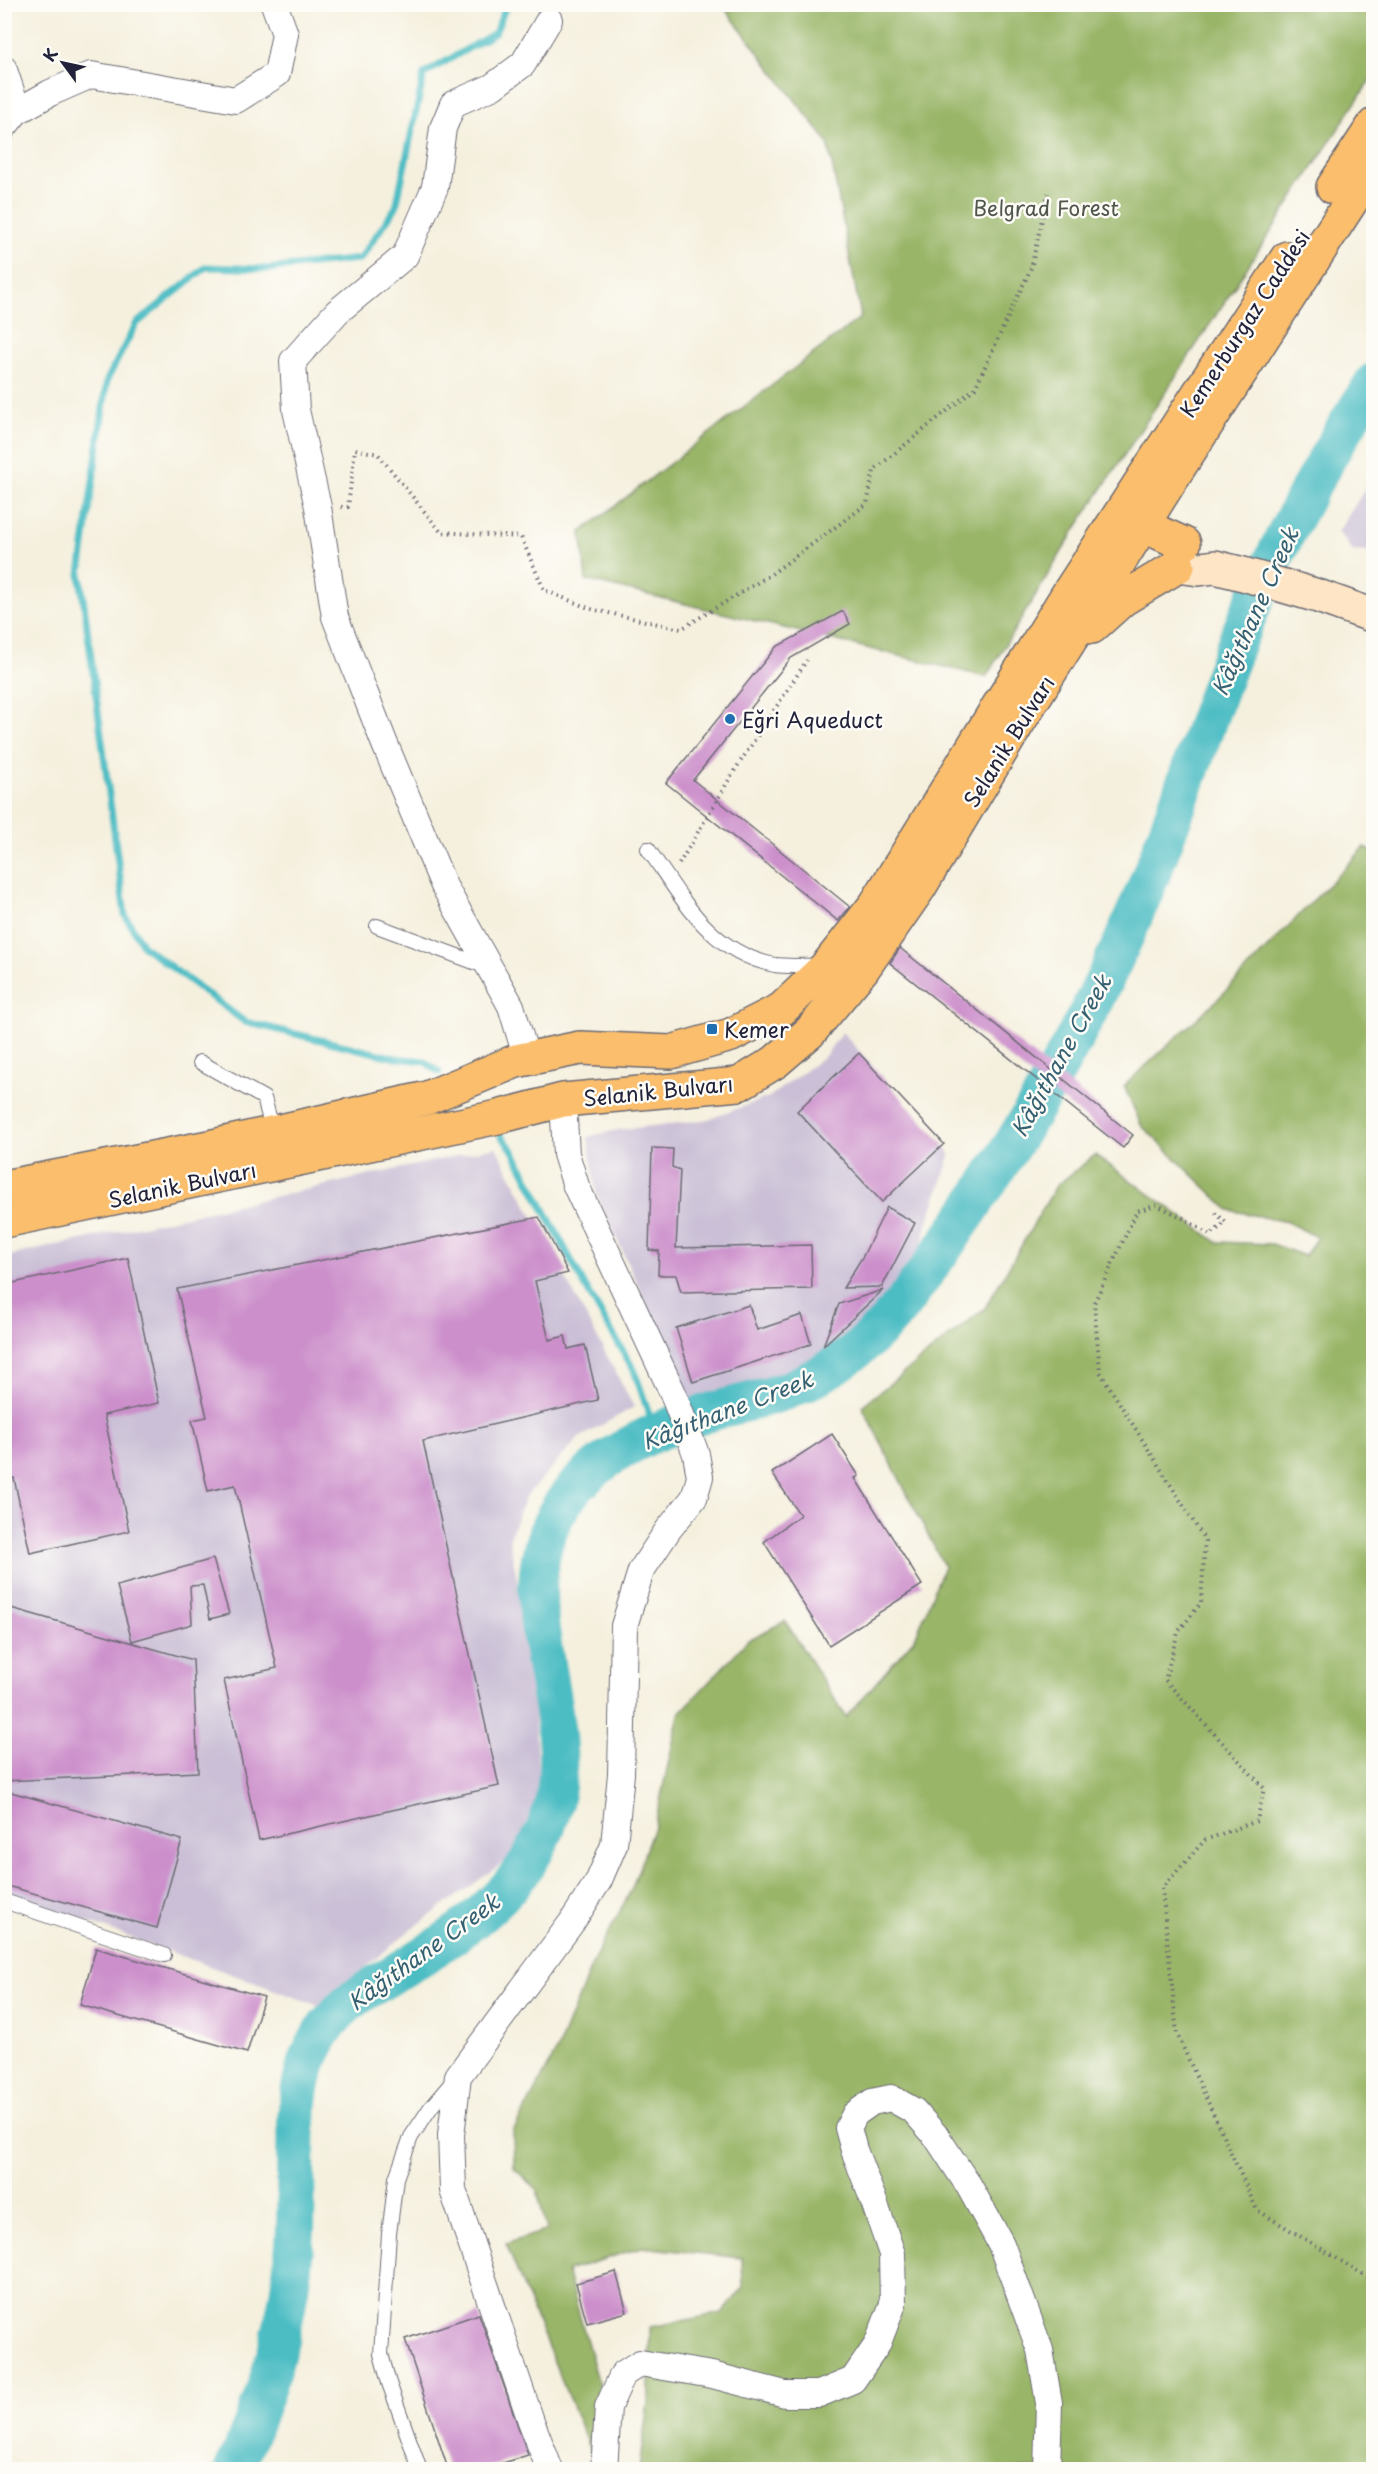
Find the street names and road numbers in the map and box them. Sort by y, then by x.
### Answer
street label: Kemerburgaz Caddesi [1171,223,1317,423]
street label: Selanik Bulvarı [955,669,1061,813]
street label: Selanik Bulvarı [581,1066,735,1114]
street label: Selanik Bulvarı [105,1153,259,1215]

